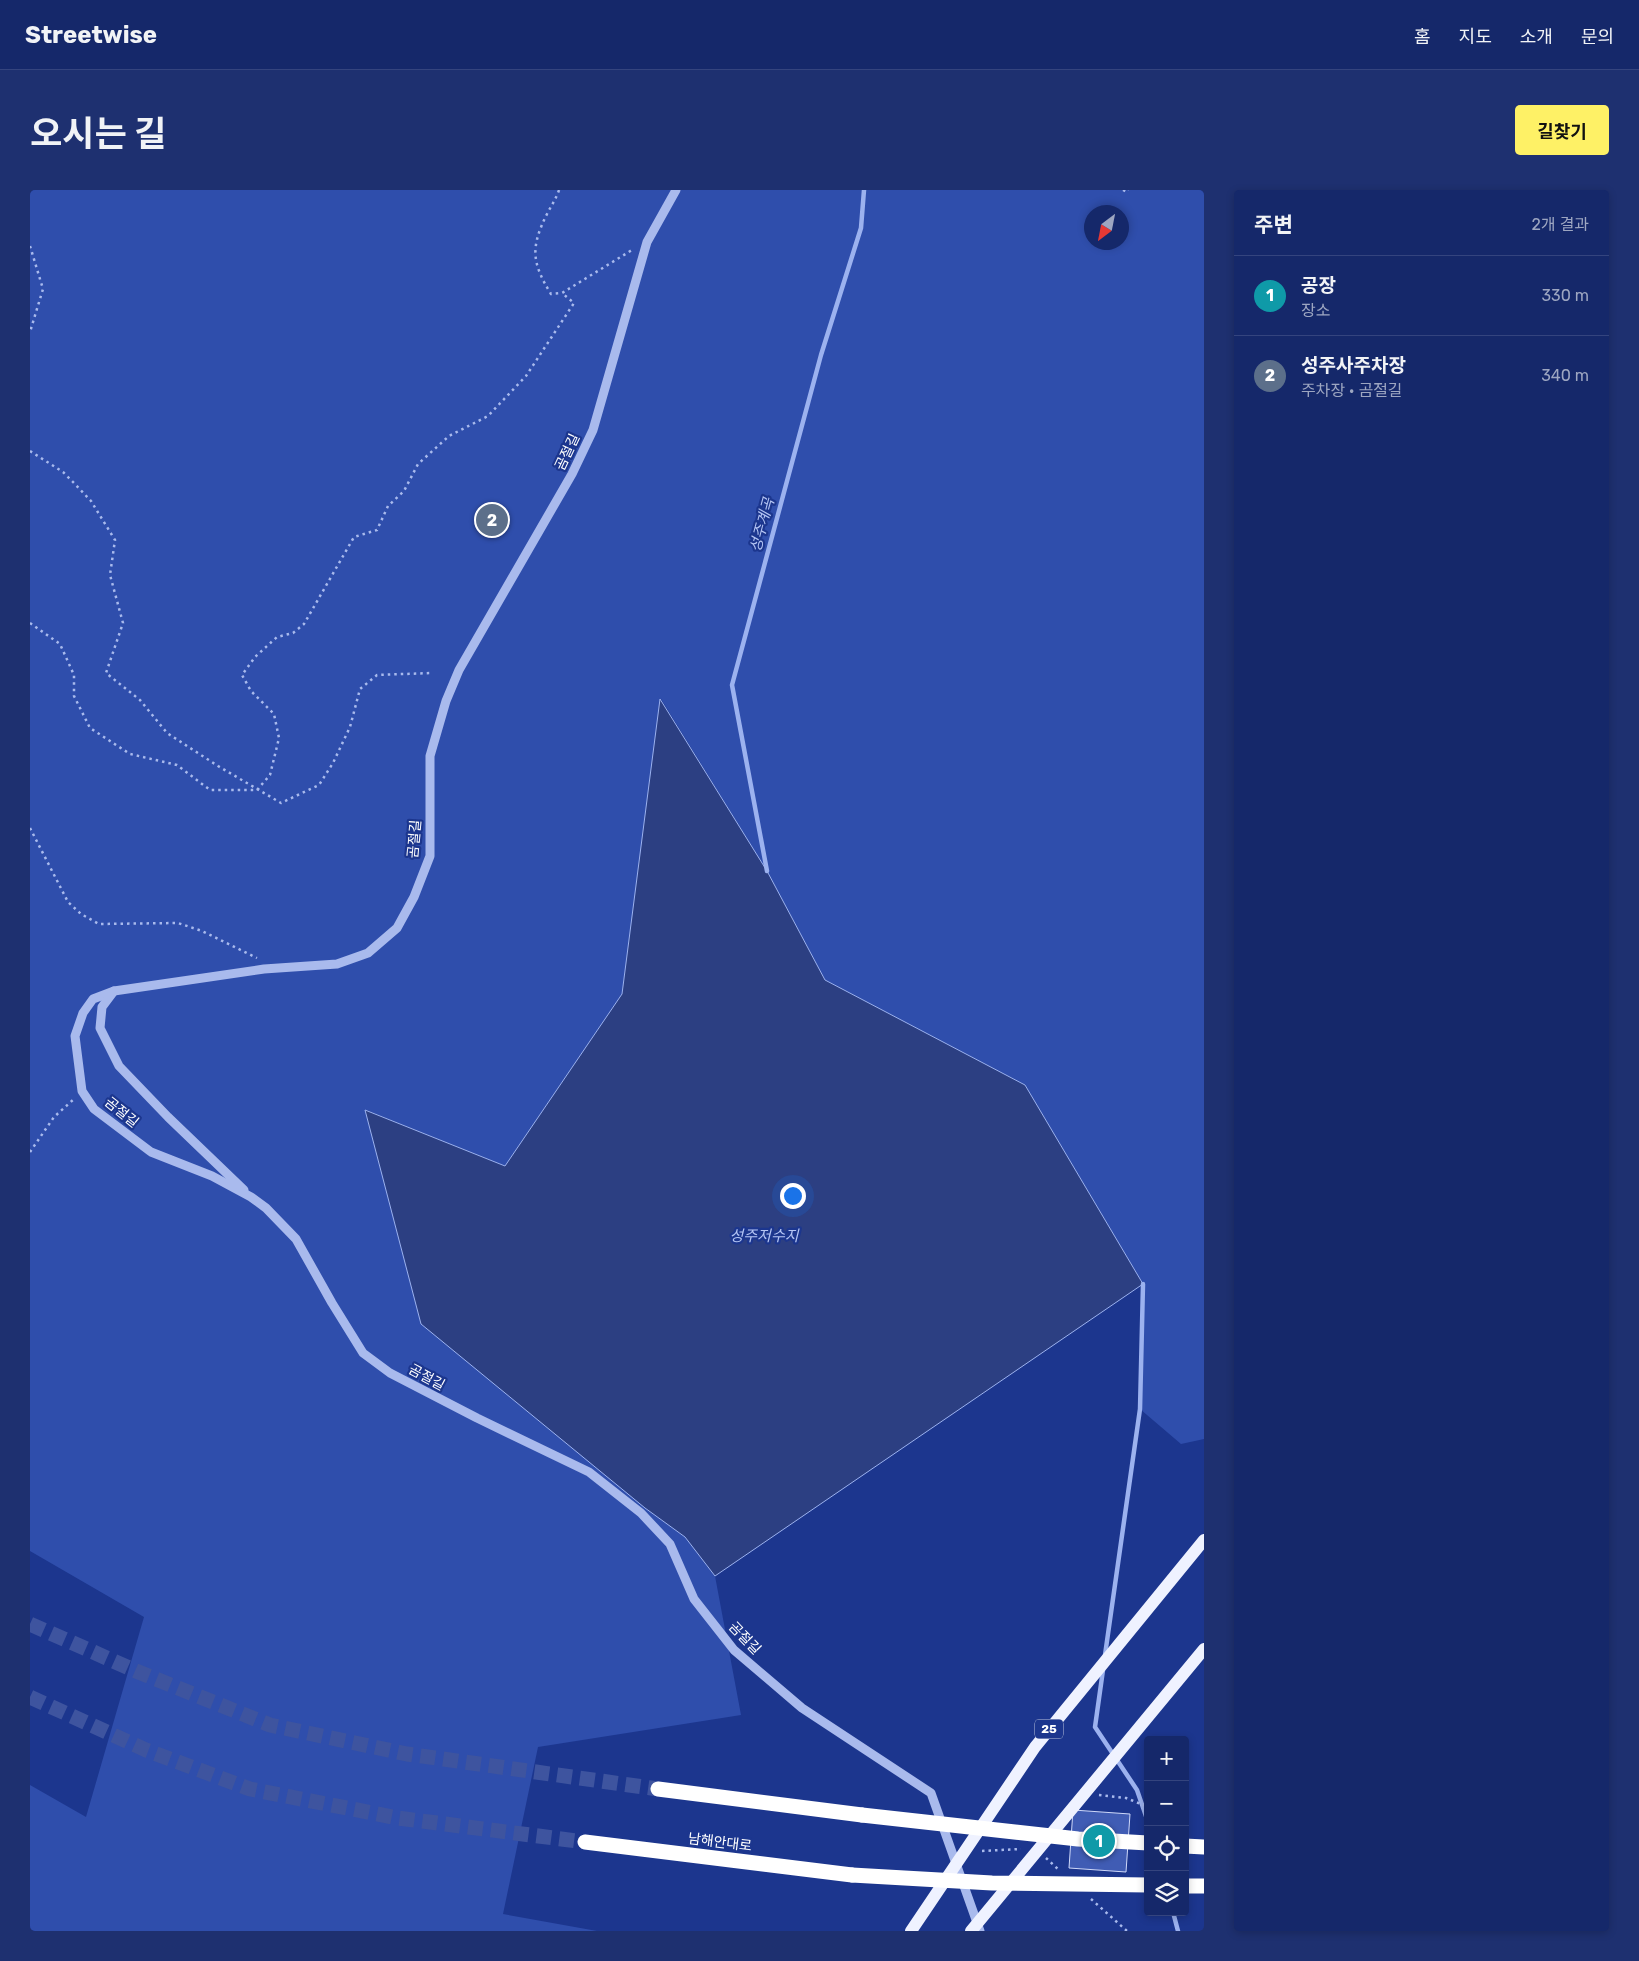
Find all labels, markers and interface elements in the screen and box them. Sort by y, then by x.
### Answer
text: Streetwise [25,21,157,49]
text: 홈 [1414,26,1431,48]
text: 지도 [1459,26,1492,48]
text: 소개 [1520,26,1553,48]
text: 문의 [1581,26,1614,48]
button: 길찾기 [1515,105,1609,155]
text: 오시는 길 [30,113,166,155]
north arrow [1084,205,1129,250]
text: 주변 [1254,212,1293,237]
text: 2개 결과 [1532,215,1589,234]
text: 공장 [1301,274,1336,297]
text: 1 [1266,286,1274,305]
text: 330 m [1541,286,1589,305]
text: 장소 [1301,301,1330,320]
text: 성주사주차장 [1301,354,1406,377]
text: 2 [1265,366,1275,385]
text: 340 m [1541,366,1589,385]
text: 주차장 · 곰절길 [1301,381,1402,400]
street label: 곰절길 [552,431,583,473]
water label: 성주계곡 [746,495,778,554]
pin: 2 [476,501,508,539]
street label: 곰절길 [404,819,425,859]
street label: 곰절길 [101,1094,142,1131]
your location [780,1183,806,1209]
water label: 성주저수지 [729,1227,800,1245]
street label: 곰절길 [406,1361,448,1394]
street label: 곰절길 [725,1619,764,1658]
road number: 25 [1035,1720,1063,1738]
map controls [1144,1736,1189,1916]
button: + [1144,1736,1189,1781]
button: − [1144,1781,1189,1826]
pin: 1 [1083,1822,1115,1860]
button: locate [1144,1826,1189,1871]
street label: 남해안대로 [687,1830,753,1855]
button: layers [1144,1871,1189,1916]

